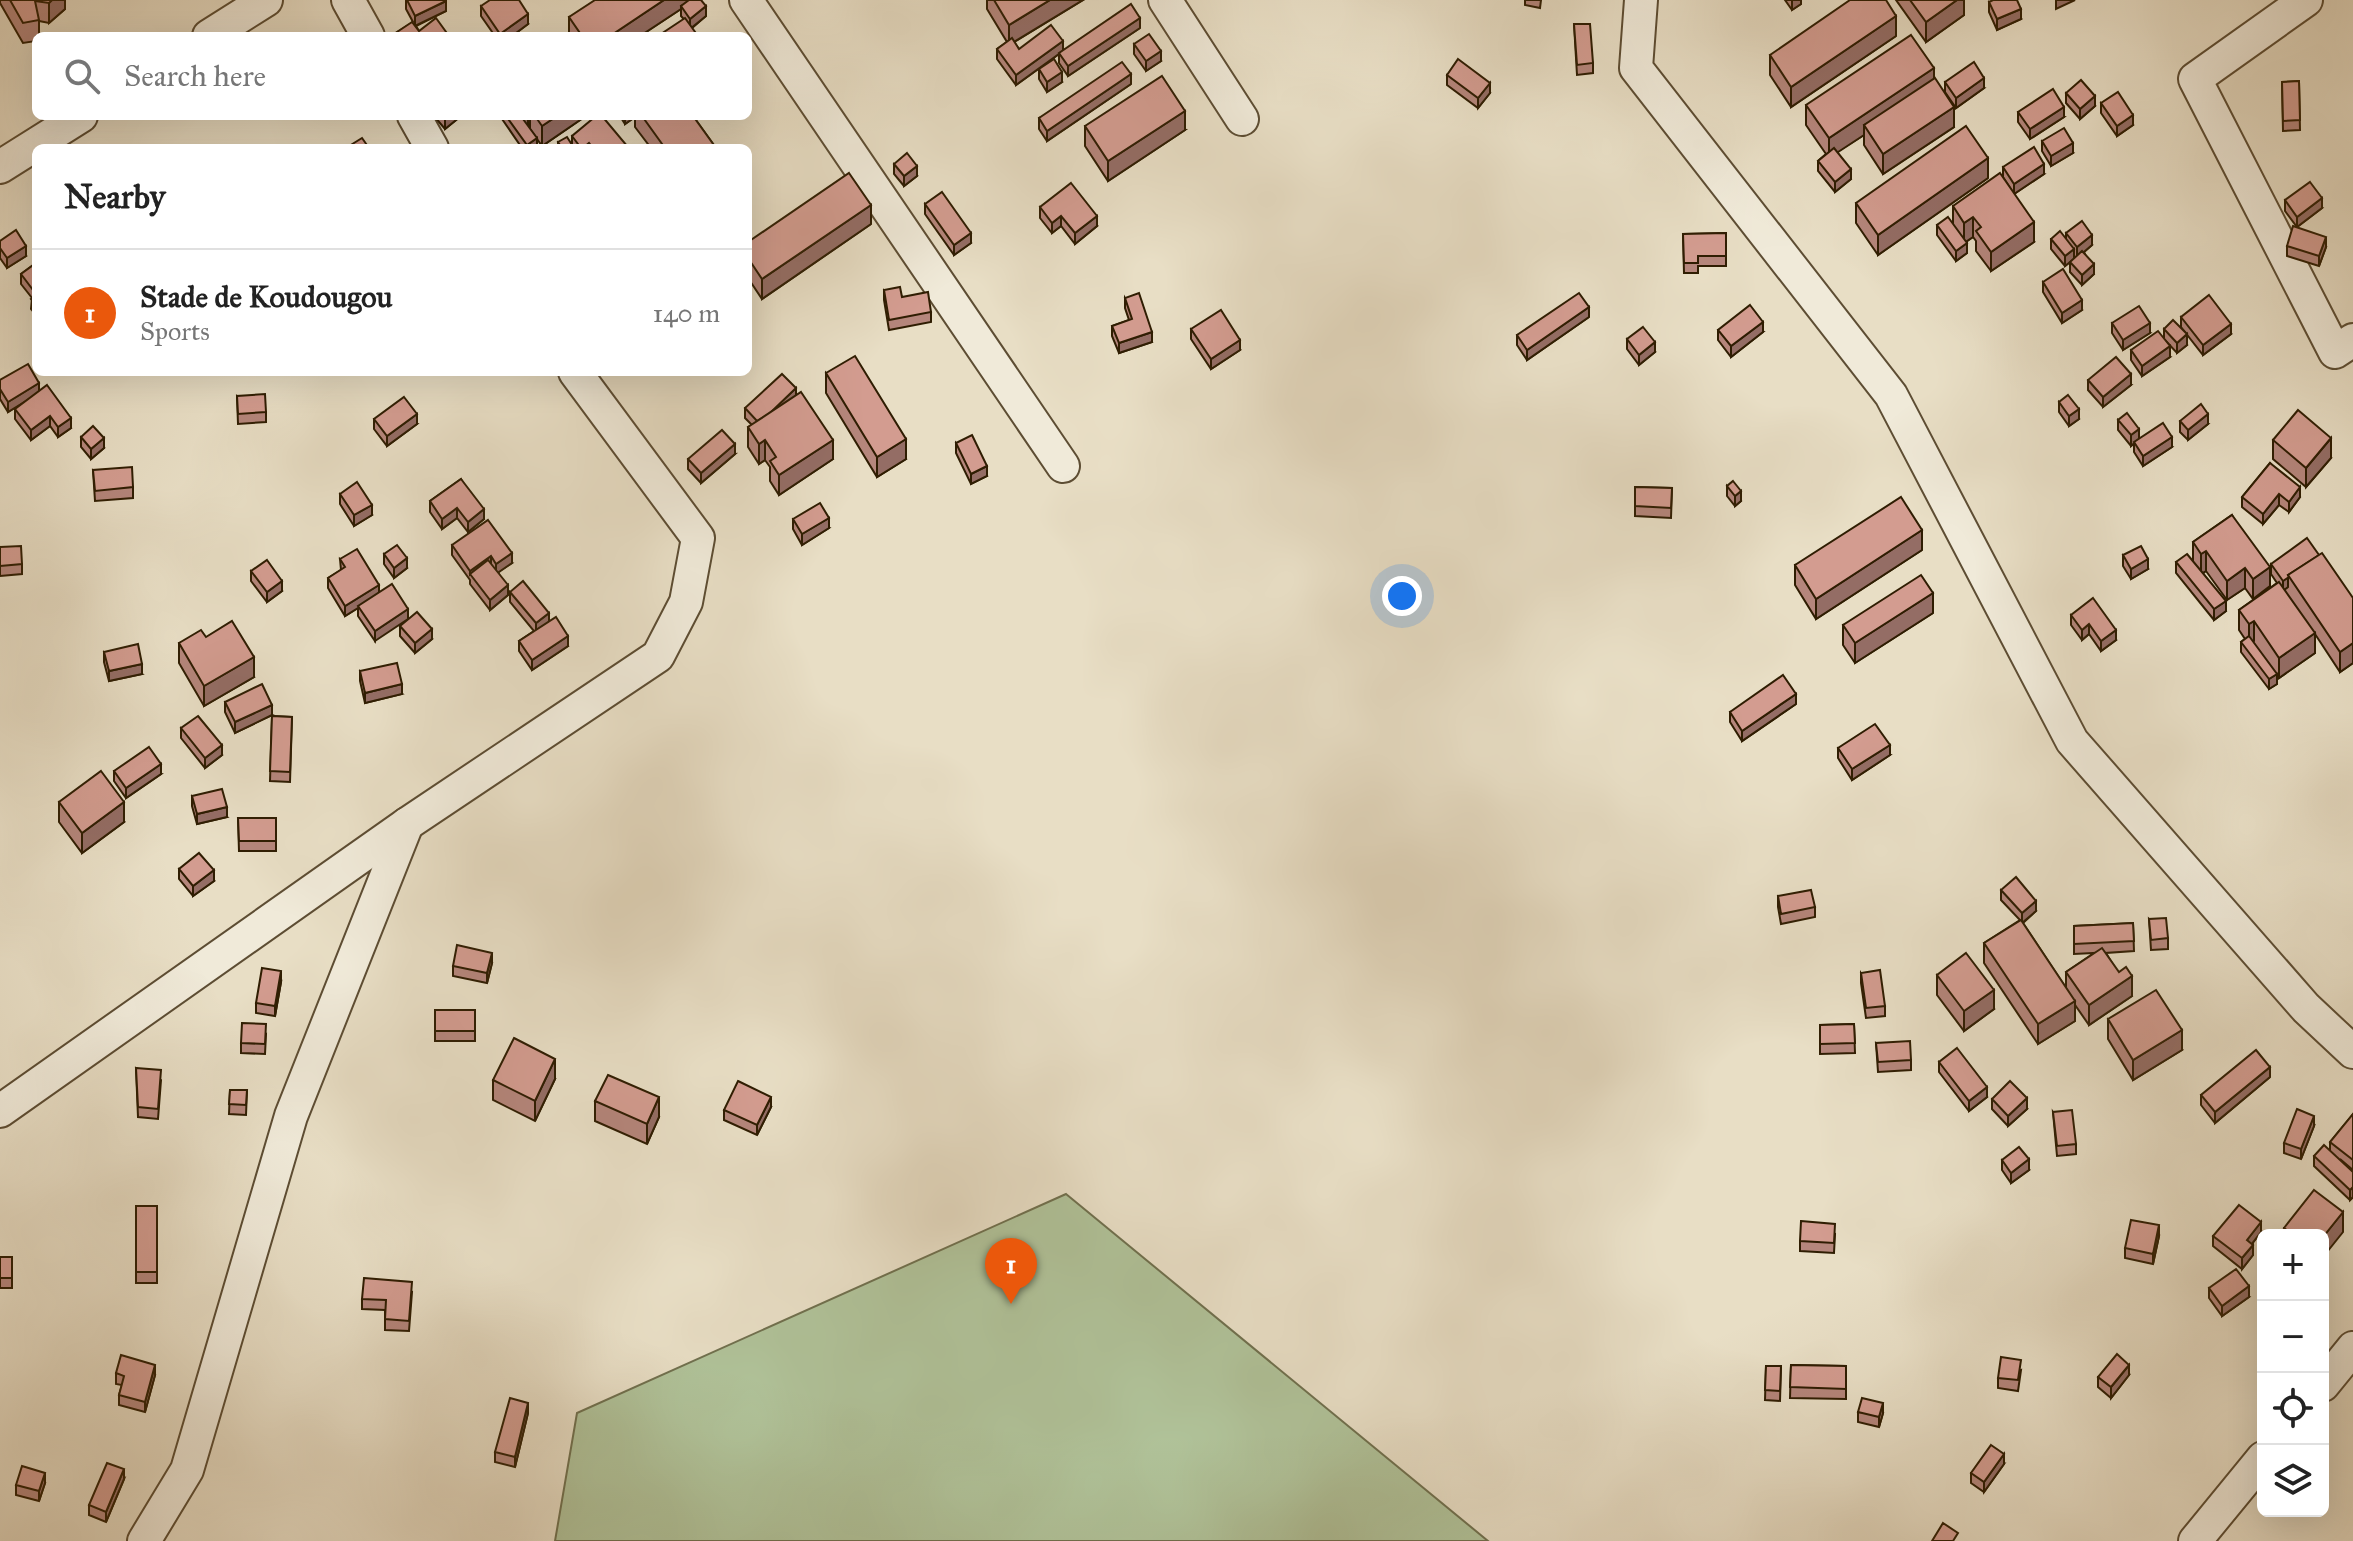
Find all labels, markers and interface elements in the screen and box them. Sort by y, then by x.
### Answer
search box [32,32,752,120]
icon: search [60,54,104,98]
text: Search here [124,58,266,94]
text: Nearby [64,176,166,217]
text: Stade de Koudougou [140,279,392,315]
text: 1 [85,297,95,329]
text: 140 m [653,297,720,329]
text: Sports [140,315,210,347]
your location [1382,576,1422,616]
map controls [2257,1229,2329,1517]
button: + [2257,1229,2329,1301]
pin: 1 [985,1238,1037,1304]
button: − [2257,1301,2329,1373]
button: locate [2257,1373,2329,1445]
button: layers [2257,1445,2329,1517]

